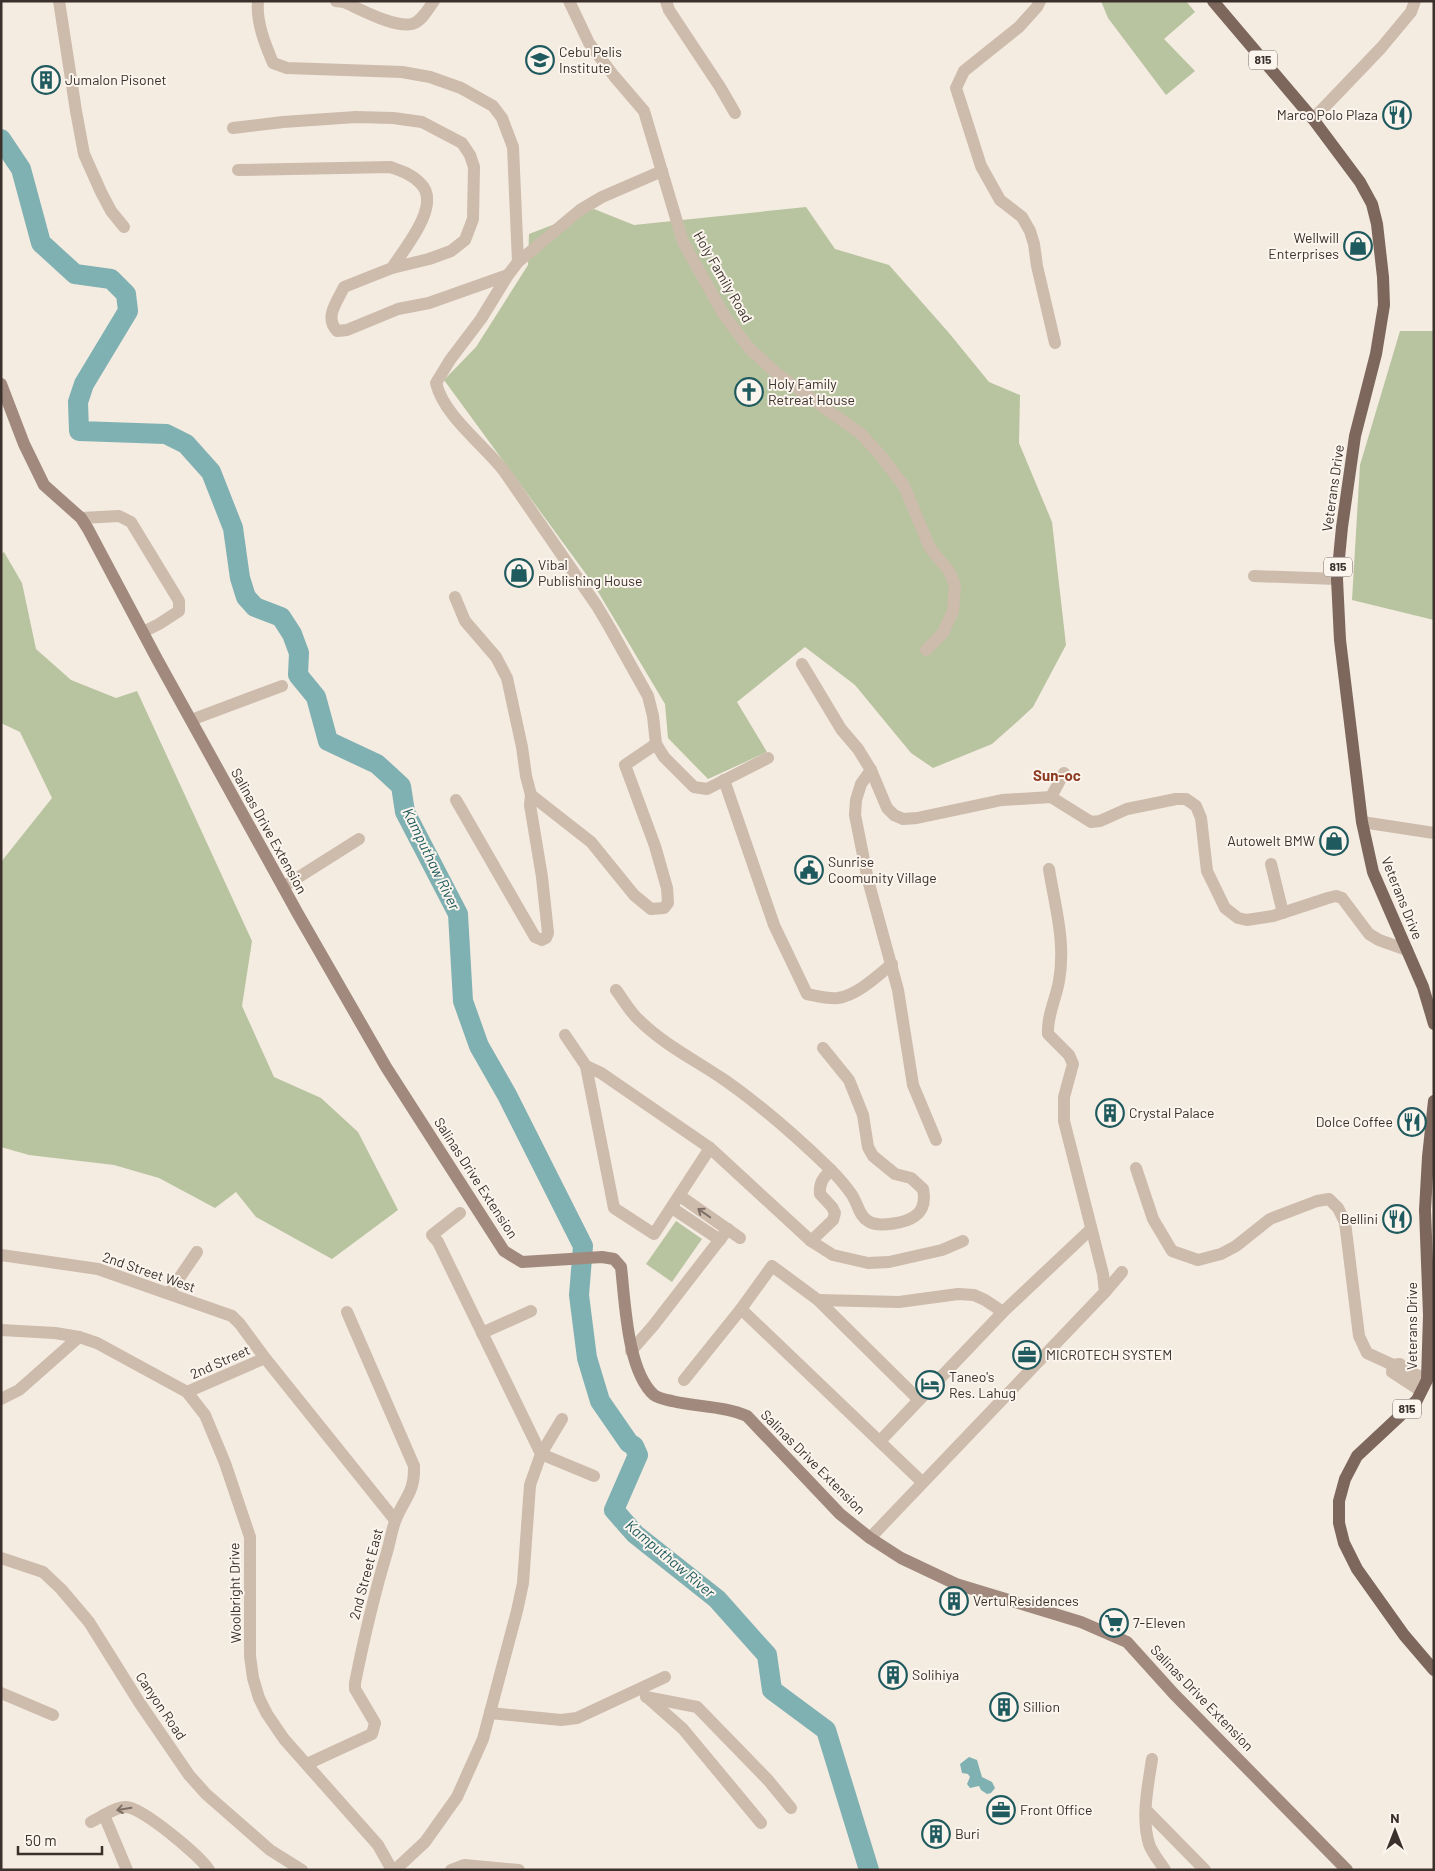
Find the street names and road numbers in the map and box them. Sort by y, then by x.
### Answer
road number: 815 [1249,50,1277,70]
street label: Holy Family Road [690,228,756,325]
street label: Veterans Drive [1318,443,1347,533]
road number: 815 [1324,558,1352,576]
street label: Salinas Drive Extension [228,765,311,896]
street label: Veterans Drive [1378,854,1427,942]
street label: Salinas Drive Extension [431,1114,522,1241]
street label: 2nd Street West [100,1248,198,1295]
street label: Veterans Drive [1403,1282,1420,1370]
street label: 2nd Street [187,1341,252,1382]
road number: 815 [1393,1400,1421,1418]
street label: Salinas Drive Extension [758,1406,869,1517]
street label: 2nd Street East [345,1526,386,1621]
street label: Woolbright Drive [225,1543,244,1643]
street label: Salinas Drive Extension [1147,1641,1257,1754]
street label: Canyon Road [133,1669,190,1743]

